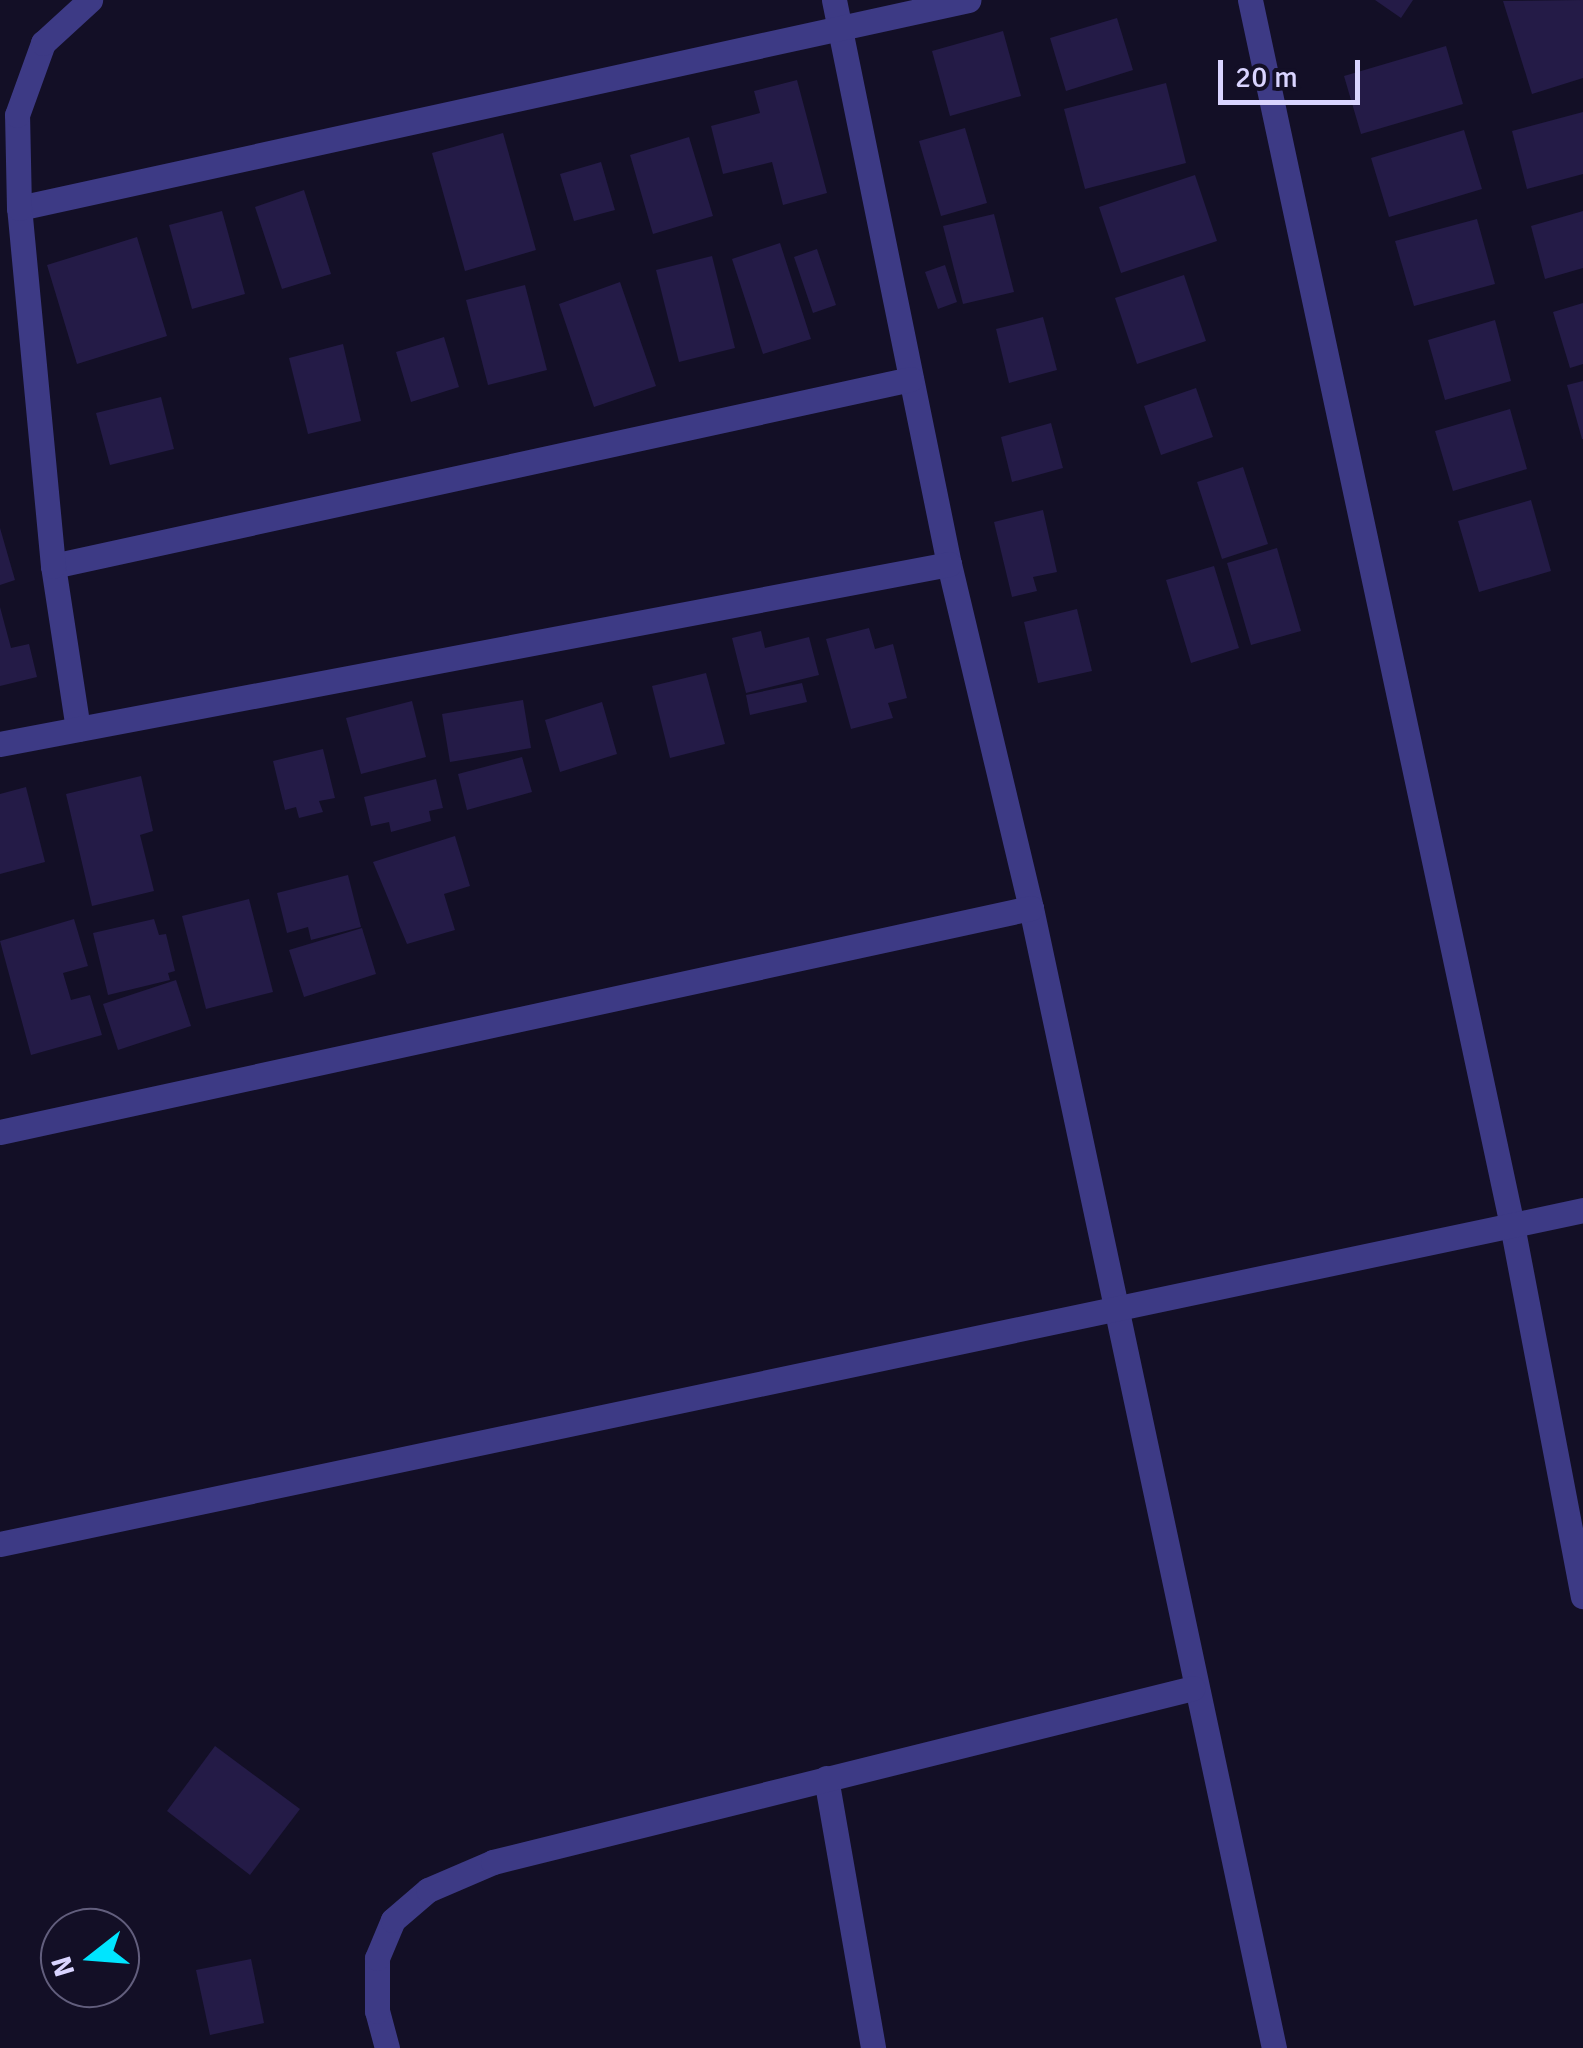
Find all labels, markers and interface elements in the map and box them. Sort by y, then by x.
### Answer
scale bar [1223,40,1366,102]
text: 20 m [1235,59,1298,96]
north arrow [40,1908,140,2008]
text: N [44,1952,82,1980]

